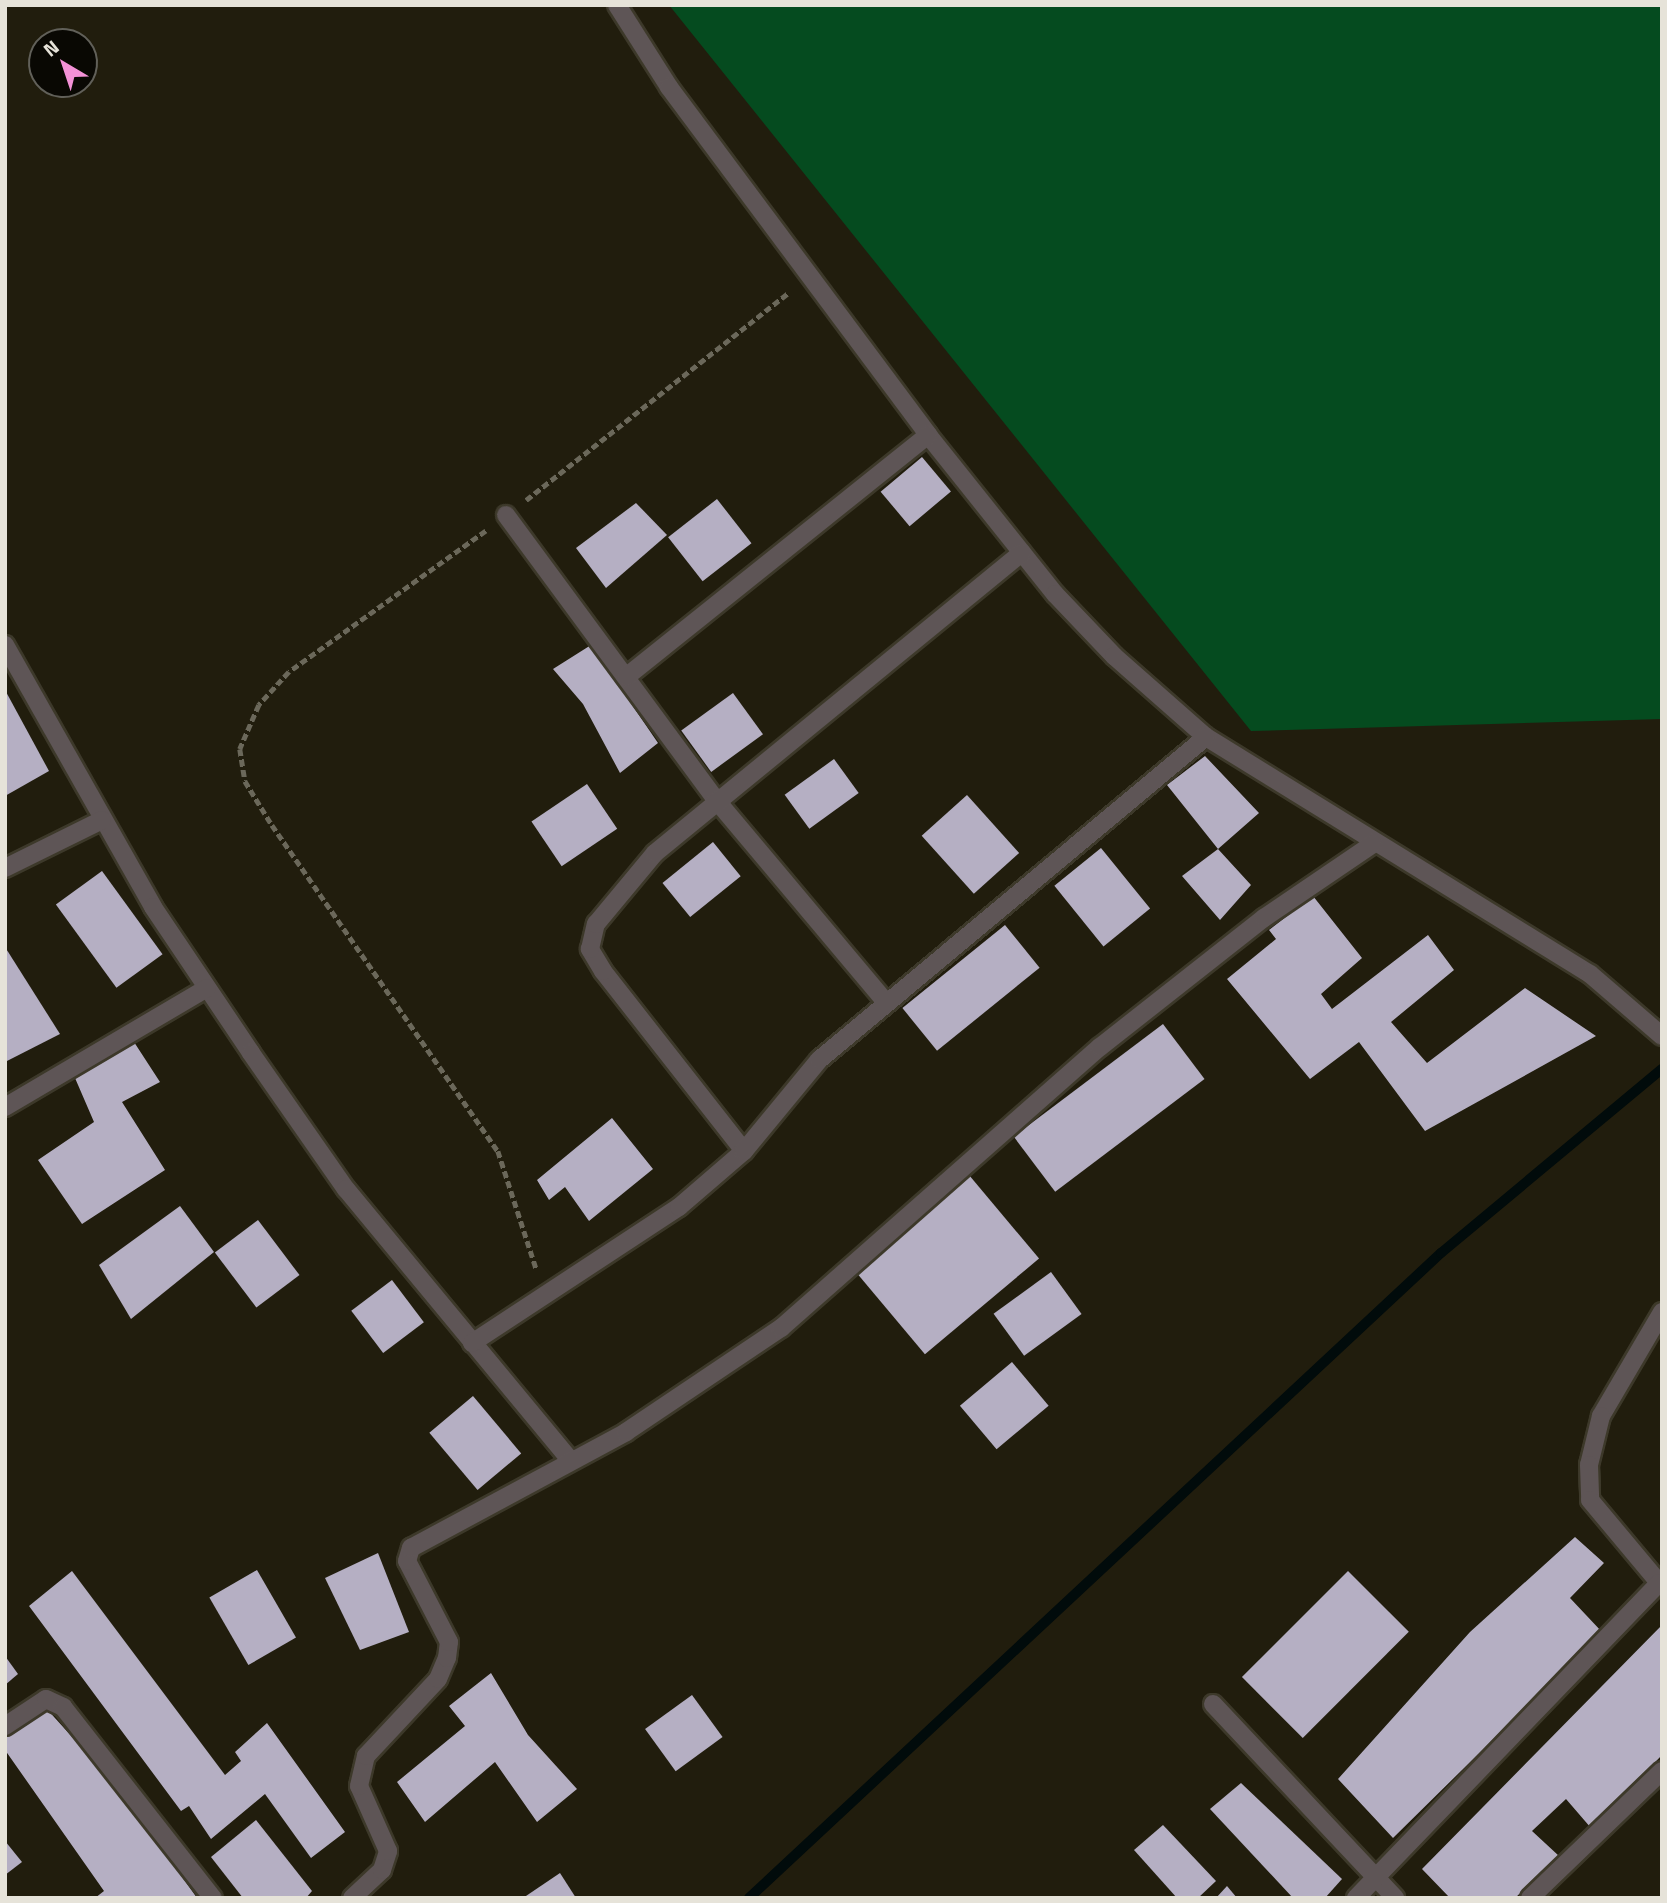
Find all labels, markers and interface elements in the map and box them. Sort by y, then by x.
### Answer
north arrow [28,28,98,98]
text: N [36,32,65,63]

